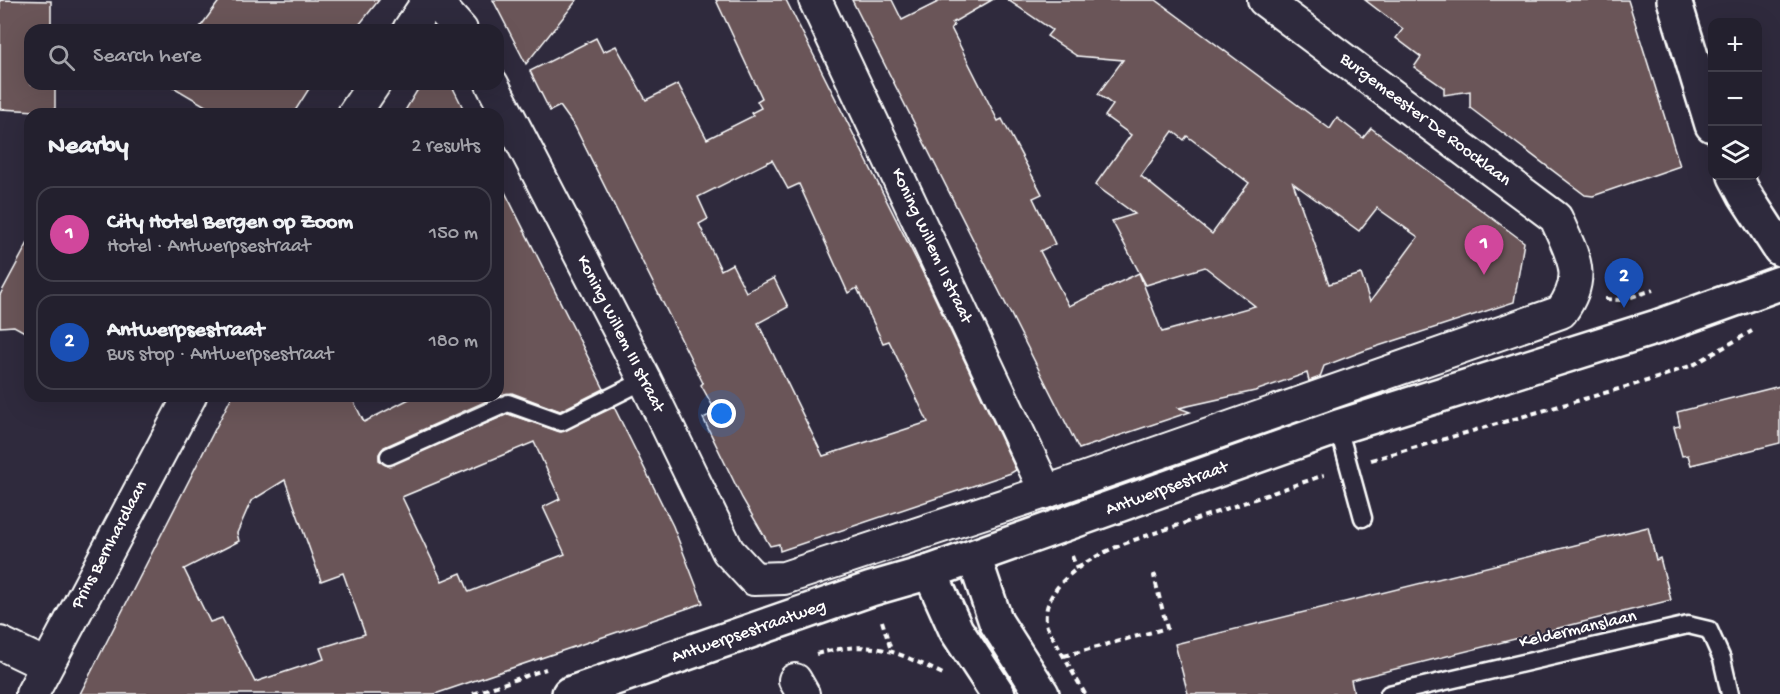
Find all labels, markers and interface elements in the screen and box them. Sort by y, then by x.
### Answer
map controls [1708,18,1762,180]
button: + [1708,18,1762,72]
search box [24,24,504,90]
icon: search [45,41,78,74]
text: Search here [93,44,201,70]
street label: Burgemeester De Roocklaan [1334,48,1515,191]
button: − [1708,72,1762,126]
button: layers [1708,126,1762,180]
text: Nearby [48,132,129,163]
text: 2 results [411,136,480,159]
street label: Koning Willem II straat [886,165,977,328]
text: City Hotel Bergen op Zoom [107,210,353,236]
text: 1 [65,223,74,246]
text: 150 m [429,223,478,246]
pin: 1 [1464,226,1504,275]
text: Hotel · Antwerpsestraat [107,236,310,259]
street label: Koning Willem III straat [571,252,669,417]
pin: 2 [1604,258,1644,308]
text: Antwerpsestraat [107,318,264,344]
text: 2 [65,331,74,354]
text: 180 m [429,331,478,354]
text: Bus stop · Antwerpsestraat [107,344,333,367]
your location [707,399,736,428]
street label: Antwerpsestraat [1103,457,1233,521]
street label: Prins Bernhardlaan [67,477,153,614]
street label: Antwerpsestraatweg [669,596,829,668]
street label: Keldermanslaan [1517,606,1639,654]

